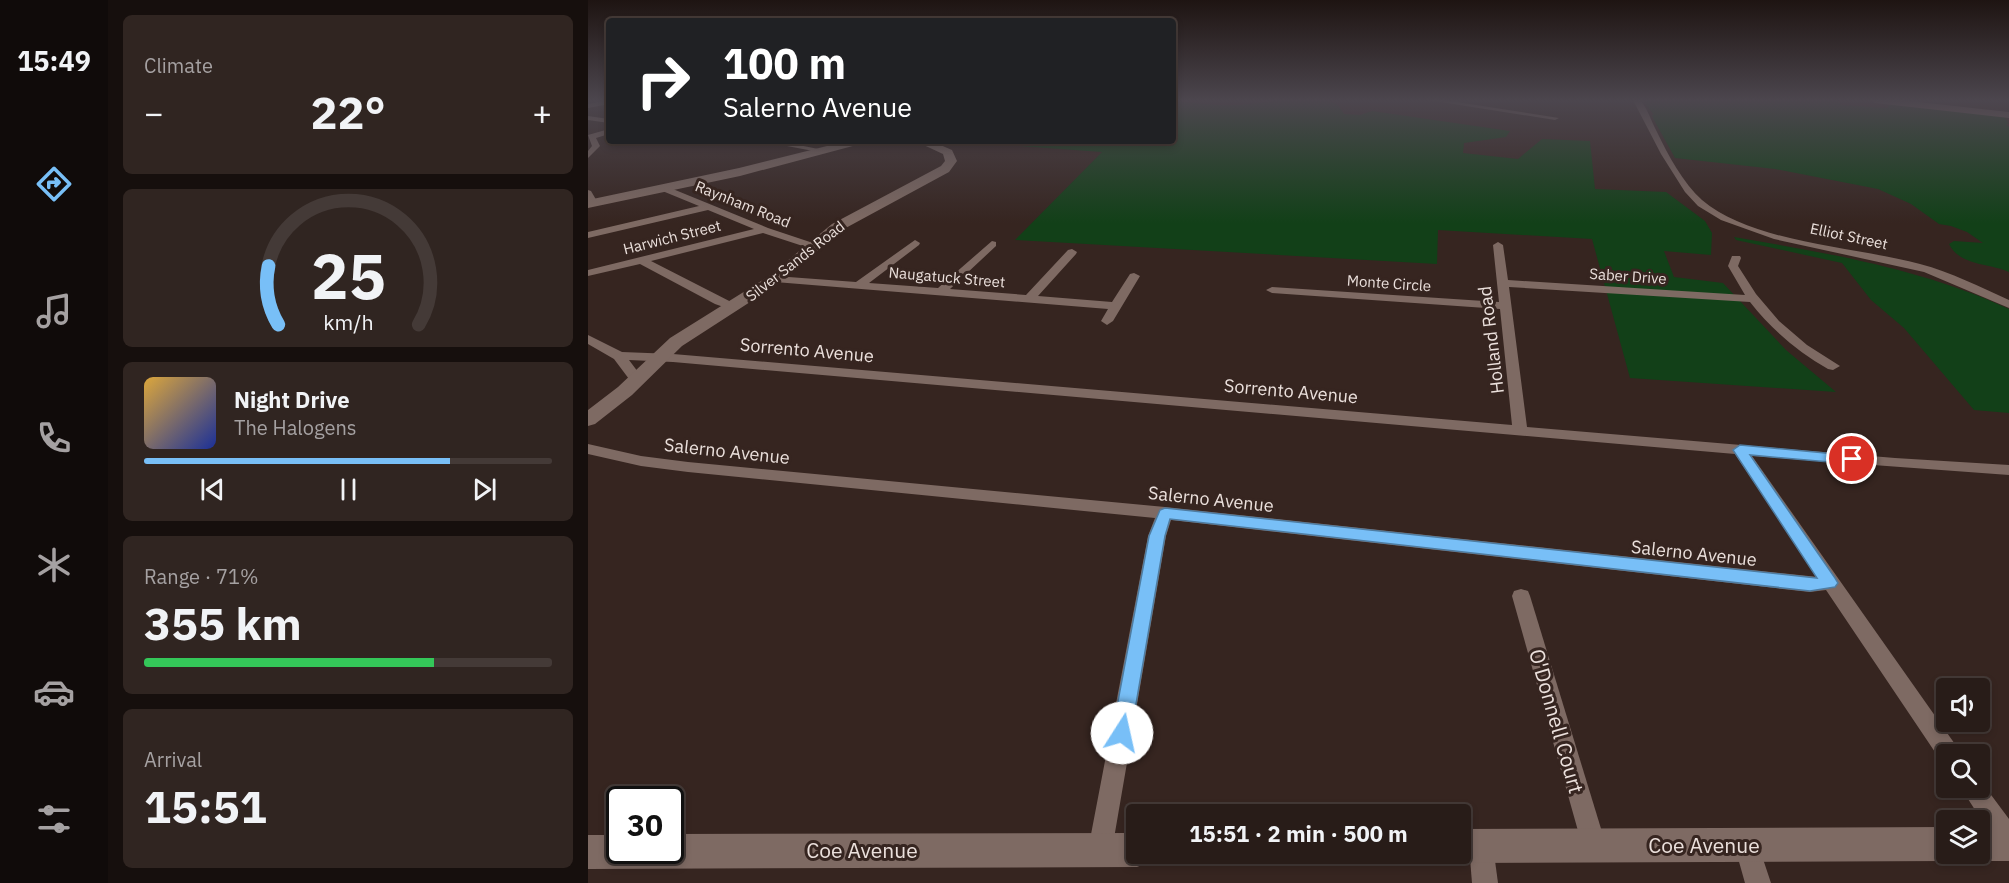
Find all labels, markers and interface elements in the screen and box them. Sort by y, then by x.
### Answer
text: 100 m [723,36,846,91]
icon: right [624,42,702,120]
text: 15:49 [17,43,91,78]
text: Climate [144,52,213,79]
text: 22° [310,83,386,141]
text: Salerno Avenue [723,89,912,124]
text: − [144,91,164,134]
text: + [532,91,552,134]
icon: directions [33,163,75,205]
street label: Raynham Road [693,176,793,232]
street label: Harwich Street [621,216,723,258]
street label: Silver Sands Road [742,217,848,305]
street label: Elliot Street [1808,219,1890,253]
text: 25 [311,235,385,316]
street label: Naugatuck Street [888,262,1006,292]
street label: Saber Drive [1589,264,1667,288]
street label: Monte Circle [1346,271,1432,295]
street label: Holland Road [1473,285,1509,395]
icon: music [33,290,75,332]
text: km/h [323,308,373,336]
street label: Sorrento Avenue [739,333,875,367]
street label: Sorrento Avenue [1223,374,1359,408]
text: Night Drive [234,385,350,414]
text: The Halogens [234,414,356,441]
icon: phone [33,417,75,459]
street label: Salerno Avenue [663,433,791,469]
pin [1826,433,1877,484]
icon: arrive [1835,442,1868,475]
icon: previous [196,473,229,506]
icon: pause [332,473,365,506]
icon: next [468,473,501,506]
street label: Salerno Avenue [1147,481,1275,517]
street label: Salerno Avenue [1630,535,1758,571]
icon: climate [33,544,75,586]
text: Range · 71% [144,563,259,590]
text: 355 km [144,594,302,652]
street label: O'Donnell Court [1523,645,1591,797]
icon: car [33,671,75,713]
map controls [1936,678,1990,864]
button: sound [1936,678,1990,732]
position arrow [1090,701,1154,765]
button: search [1936,744,1990,798]
text: Arrival [144,746,202,773]
text: 15:51 [144,777,267,835]
speed limit sign: 30 [606,786,684,864]
icon: filters [33,798,75,840]
button: layers [1936,810,1990,864]
text: 15:51 · 2 min · 500 m [1189,819,1408,848]
street label: Coe Avenue [1648,831,1760,859]
street label: Coe Avenue [806,836,918,864]

